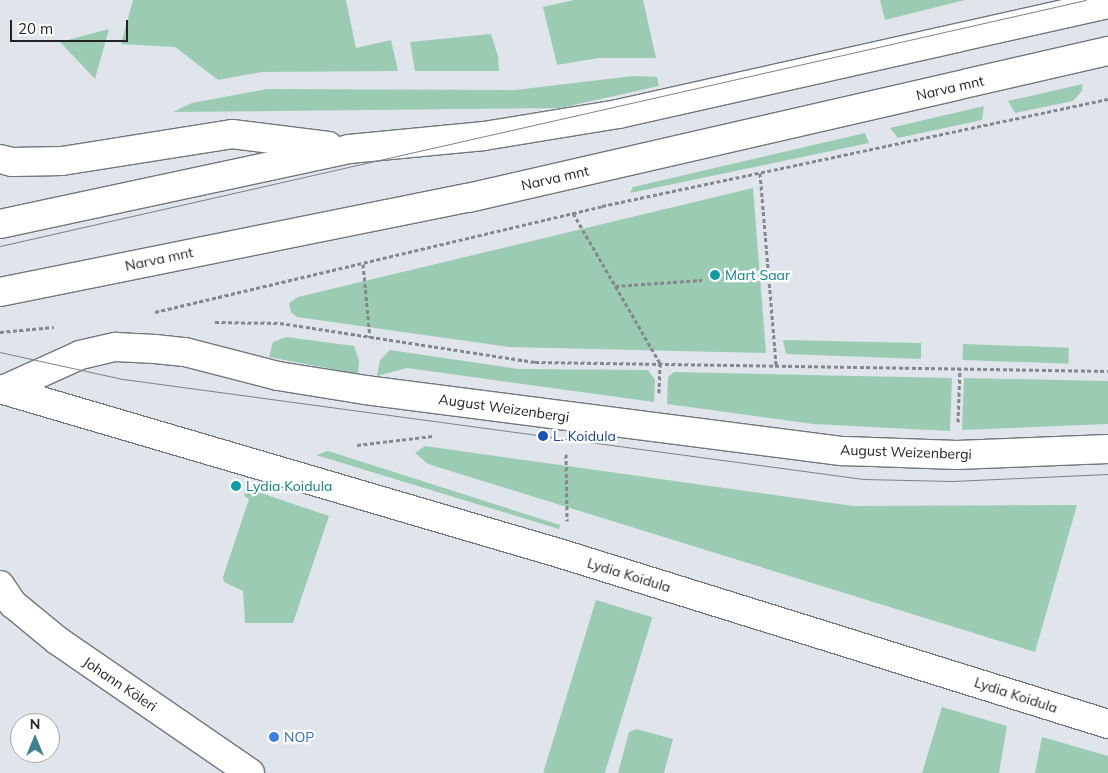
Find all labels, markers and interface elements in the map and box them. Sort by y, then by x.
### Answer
scale bar [12,10,130,42]
text: 20 m [18,19,53,38]
street label: Narva mnt [914,72,986,104]
street label: Narva mnt [519,162,591,194]
street label: Narva mnt [123,244,195,274]
place label: Mart Saar [725,267,790,283]
marker: Mart Saar [709,269,721,281]
street label: August Weizenbergi [438,391,570,425]
place label: L. Koidula [553,428,616,444]
marker: L. Koidula [537,430,549,442]
street label: August Weizenbergi [840,441,972,463]
place label: Lydia Koidula [246,478,332,494]
marker: Lydia Koidula [230,480,242,492]
street label: Lydia Koidula [585,554,673,596]
street label: Johann Köleri [80,653,160,715]
street label: Lydia Koidula [972,674,1060,716]
north arrow [10,713,60,763]
text: N [30,715,40,733]
place label: NOP [284,729,314,745]
marker: NOP [268,731,280,743]

